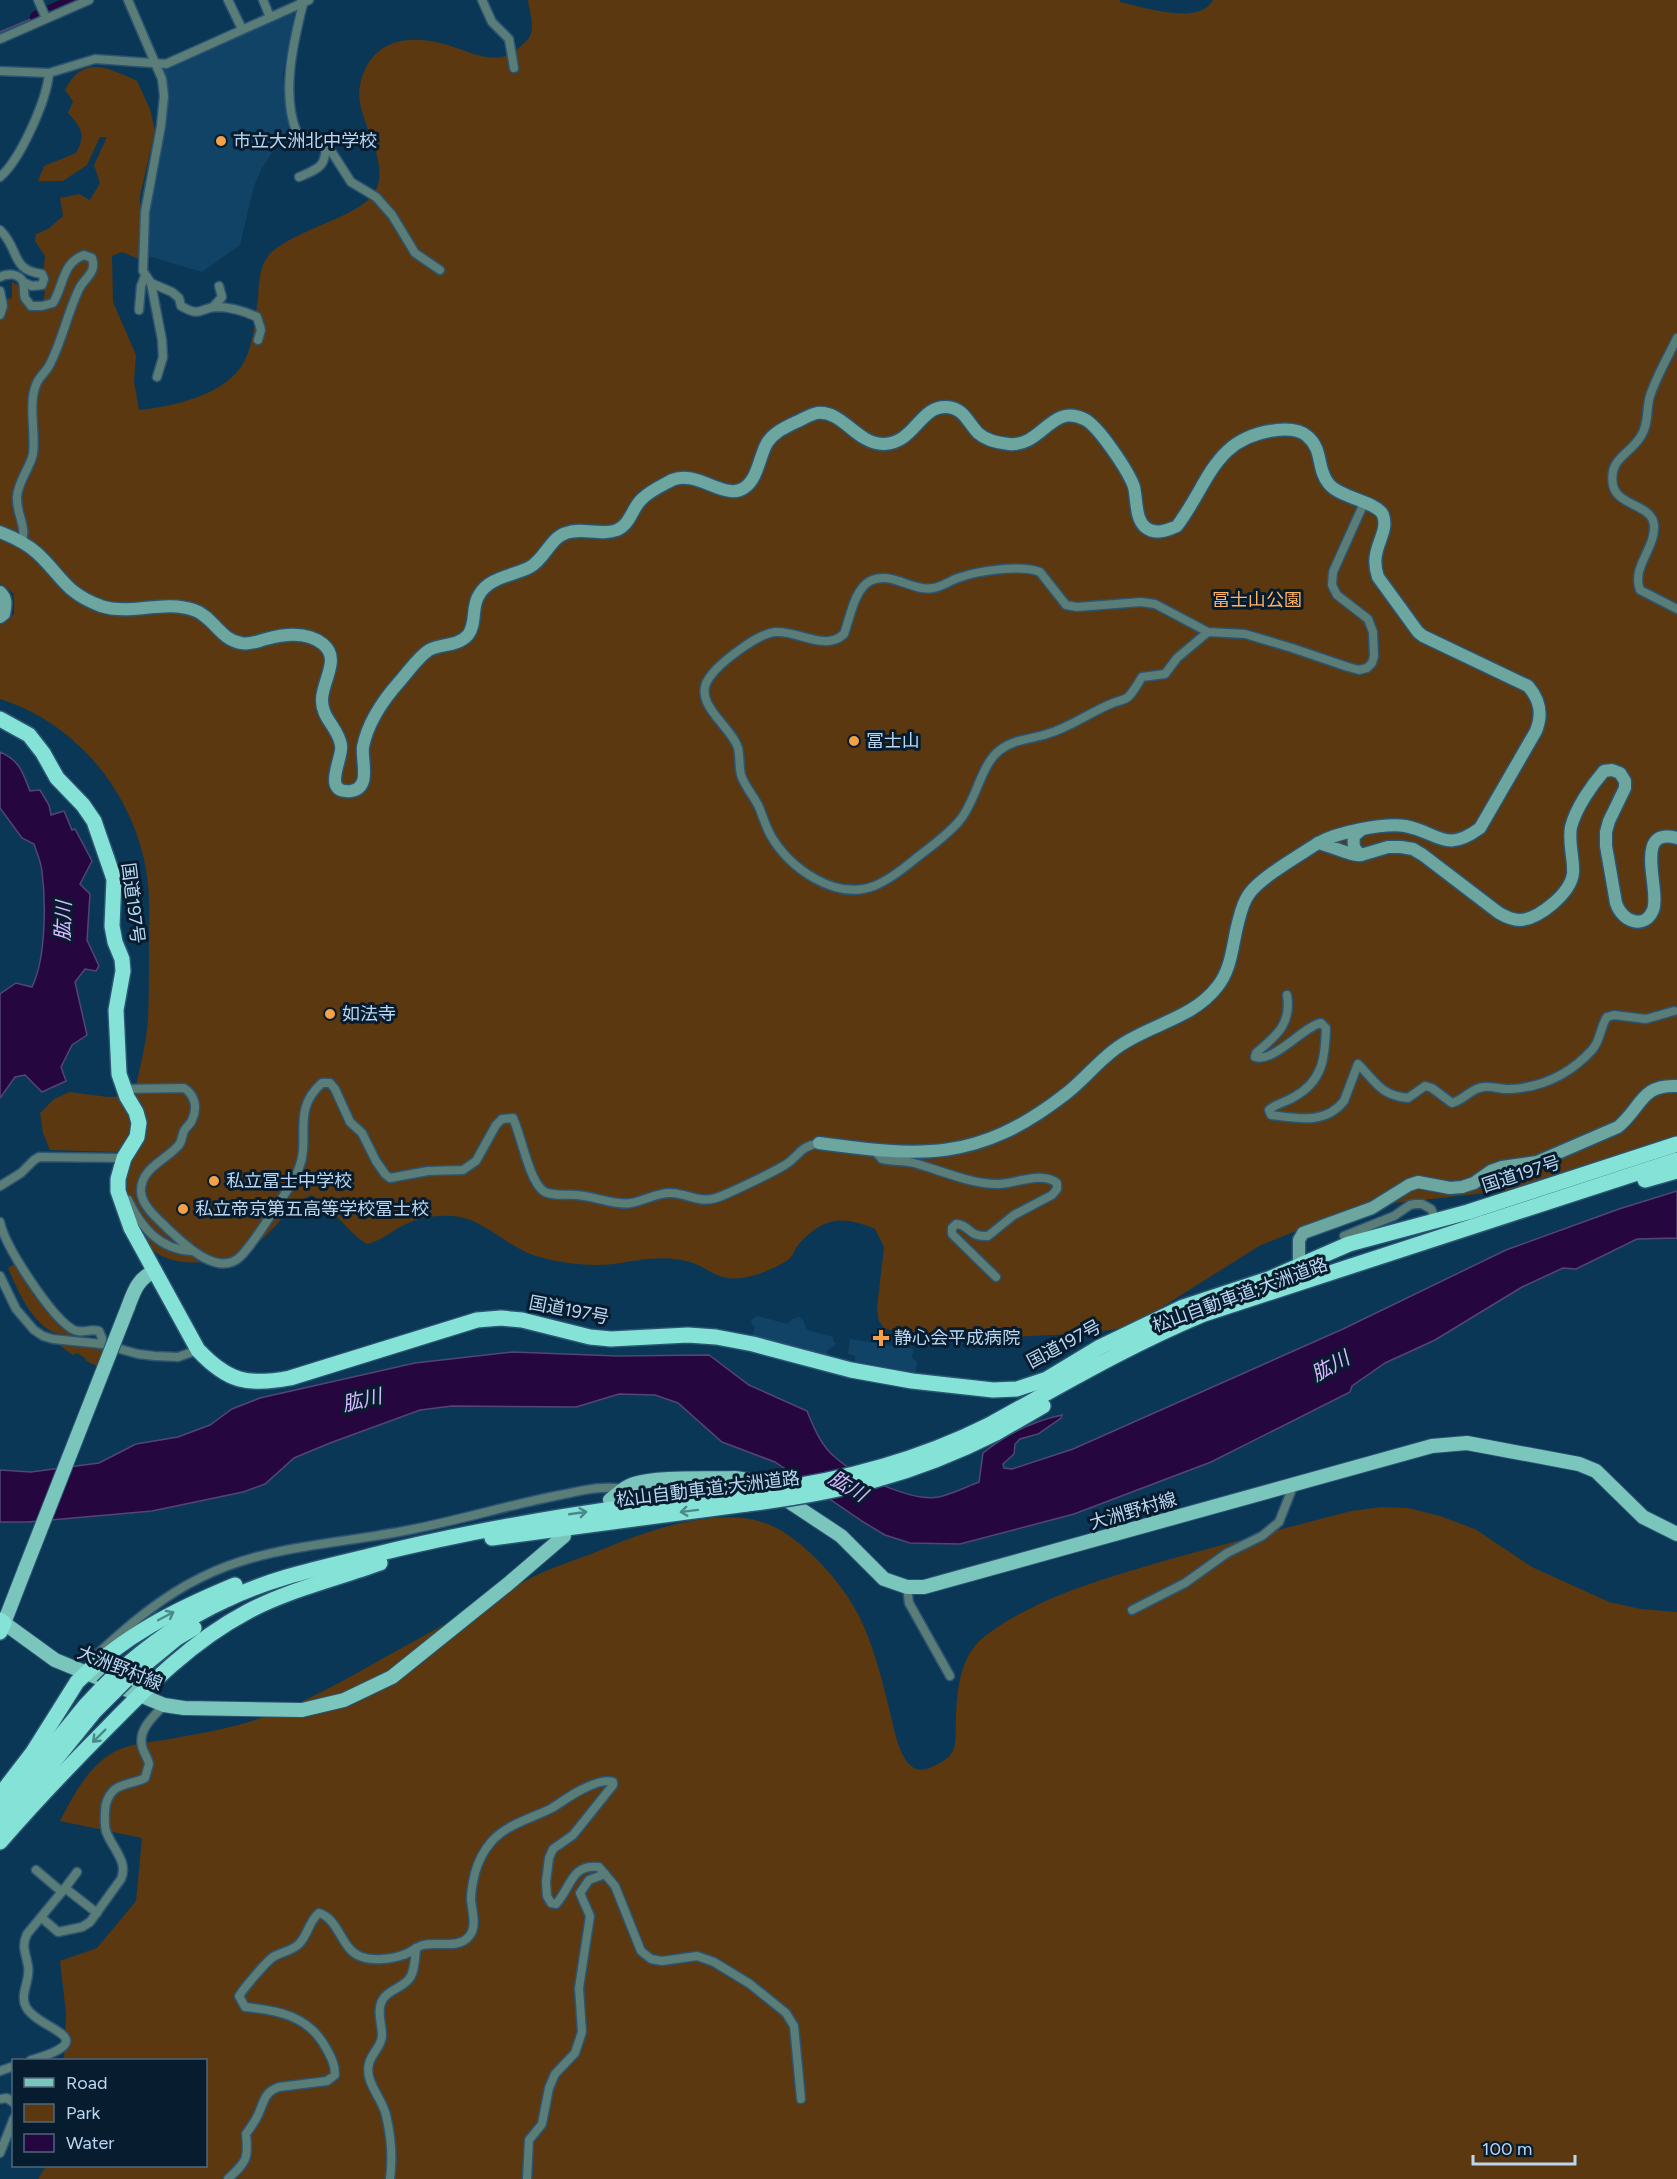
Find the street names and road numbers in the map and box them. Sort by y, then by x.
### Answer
street label: 国道197号 [117,861,149,945]
street label: 国道197号 [1479,1151,1563,1197]
street label: 松山自動車道;大洲道路 [1149,1253,1331,1337]
street label: 国道197号 [527,1291,611,1329]
street label: 国道197号 [1023,1315,1105,1373]
street label: 松山自動車道;大洲道路 [615,1467,801,1511]
street label: 大洲野村線 [1087,1488,1179,1534]
street label: 大洲野村線 [74,1641,166,1695]

